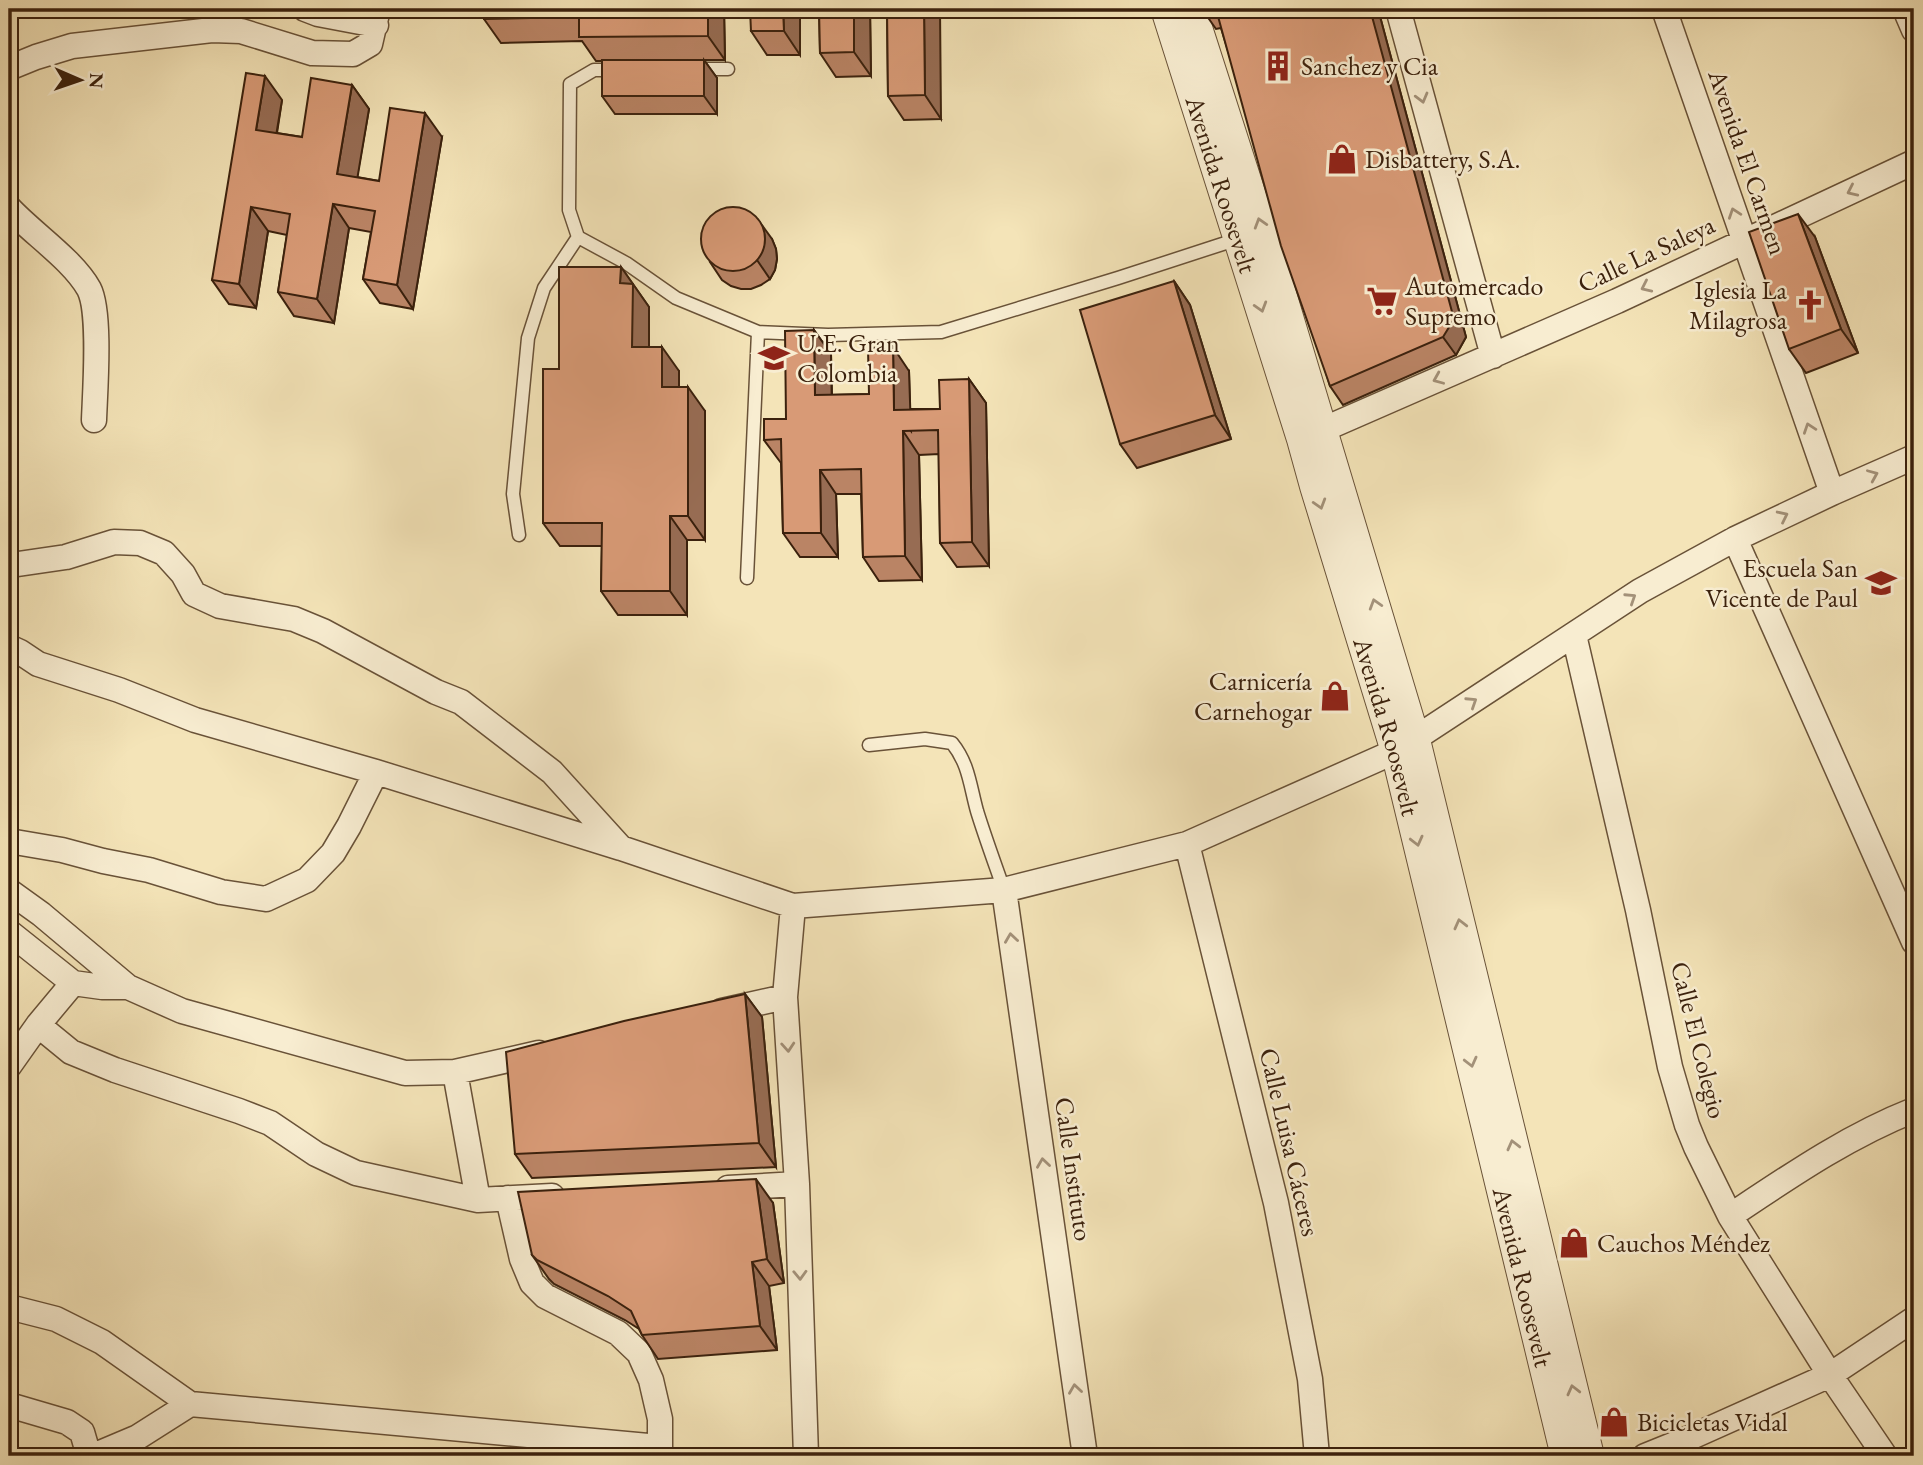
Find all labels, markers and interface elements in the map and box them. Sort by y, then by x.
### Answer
north arrow [46,46,116,116]
building icon: Sanchez y Cia [1261,49,1295,83]
place label: Sanchez y Cia [1301,49,1439,83]
street label: Avenida El Carmen [1700,64,1796,259]
text: N [84,72,109,89]
street label: Avenida Roosevelt [1177,91,1265,277]
one-way arrow [1414,92,1428,104]
shop icon: Disbattery, S.A. [1325,142,1359,176]
place label: Disbattery, S.A. [1365,142,1521,176]
one-way arrow [1847,183,1860,197]
street label: Calle La Saleya [1572,207,1721,301]
one-way arrow [1728,208,1742,220]
one-way arrow [1253,217,1268,229]
place label: Automercado Supremo [1404,269,1543,333]
place label: Iglesia La Milagrosa [1689,273,1788,337]
one-way arrow [1641,279,1653,293]
supermarket icon: Automercado Supremo [1365,284,1399,318]
church icon: Iglesia La Milagrosa [1793,288,1827,322]
one-way arrow [1253,301,1267,313]
place label: U.E. Gran Colombia [797,326,900,390]
school or university icon: U.E. Gran Colombia [757,341,791,375]
one-way arrow [1433,371,1445,385]
one-way arrow [1803,423,1817,435]
one-way arrow [1866,469,1878,483]
one-way arrow [1312,498,1327,510]
one-way arrow [1776,510,1788,524]
place label: Escuela San Vicente de Paul [1705,551,1858,615]
school or university icon: Escuela San Vicente de Paul [1864,566,1898,600]
one-way arrow [1623,593,1636,606]
one-way arrow [1368,598,1383,610]
street label: Avenida Roosevelt [1345,632,1428,819]
place label: Carnicería Carnehogar [1194,664,1313,728]
shop icon: Carnicería Carnehogar [1318,679,1352,713]
one-way arrow [1464,698,1477,710]
one-way arrow [1409,835,1424,847]
one-way arrow [1454,918,1468,930]
one-way arrow [1004,932,1019,944]
street label: Calle El Colegio [1663,958,1735,1122]
one-way arrow [780,1042,795,1053]
street label: Calle Luisa Cáceres [1252,1045,1328,1239]
one-way arrow [1463,1056,1477,1068]
street label: Calle Instituto [1047,1095,1101,1243]
one-way arrow [1507,1139,1521,1151]
one-way arrow [1036,1158,1051,1169]
street label: Avenida Roosevelt [1485,1183,1561,1371]
shop icon: Cauchos Méndez [1557,1226,1591,1260]
place label: Cauchos Méndez [1597,1226,1770,1260]
one-way arrow [793,1269,808,1280]
one-way arrow [1068,1383,1083,1395]
one-way arrow [1567,1384,1581,1396]
shop icon: Bicicletas Vidal [1597,1405,1631,1439]
place label: Bicicletas Vidal [1637,1405,1788,1439]

